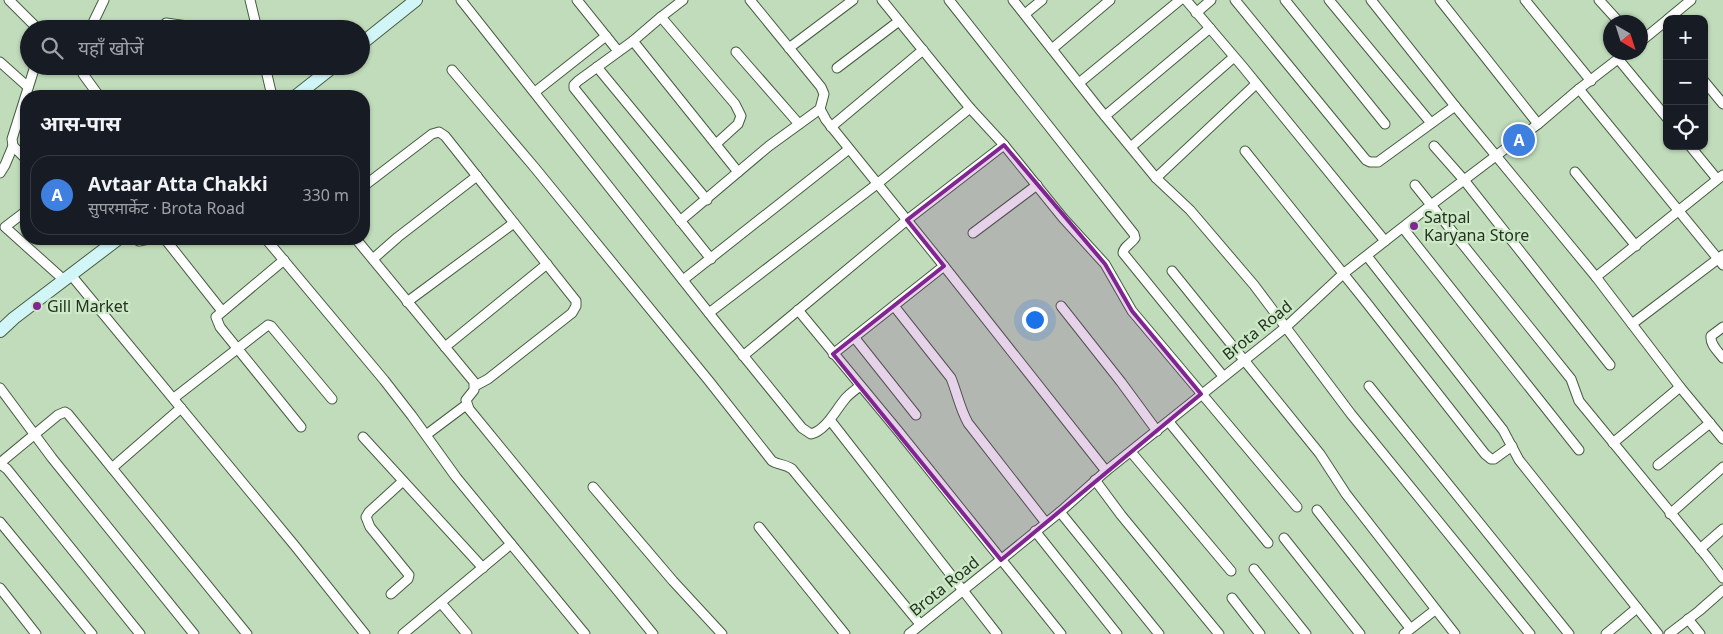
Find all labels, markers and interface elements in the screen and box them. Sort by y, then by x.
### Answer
north arrow [1603,15,1648,60]
map controls [1663,15,1708,150]
button: + [1663,15,1708,60]
search box [20,20,370,75]
icon: search [38,34,66,62]
text: यहाँ खोजें [78,35,144,61]
button: − [1663,60,1708,105]
button: locate [1663,105,1708,150]
text: आस-पास [40,109,121,137]
pin: A [1503,121,1535,159]
text: Avtaar Atta Chakki [88,171,268,197]
text: A [51,184,63,206]
text: 330 m [302,184,349,206]
text: सुपरमार्केट · Brota Road [88,197,245,219]
place label: Satpal Karyana Store [1424,206,1529,246]
marker: Satpal Karyana Store [1408,220,1420,232]
place label: Gill Market [47,295,129,317]
street label: Brota Road [1218,295,1296,365]
marker: Gill Market [31,300,43,312]
your location [1022,307,1048,333]
street label: Brota Road [905,551,983,621]

